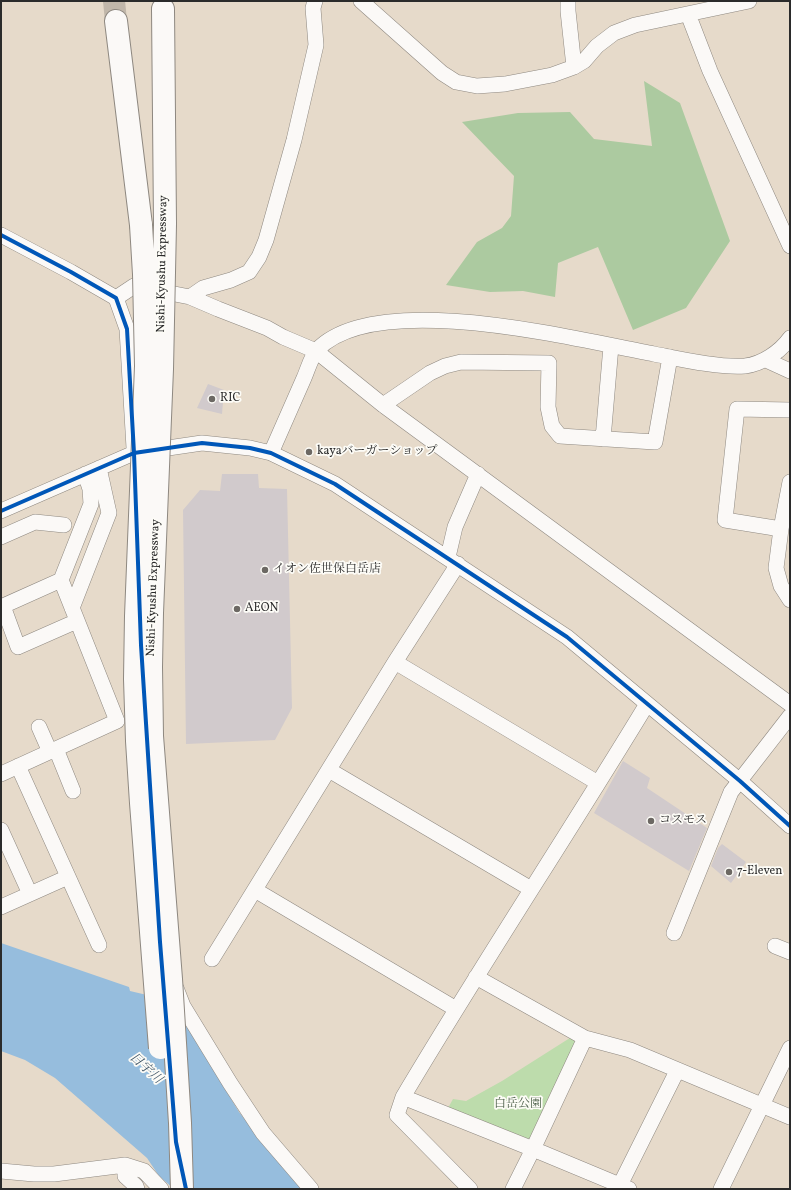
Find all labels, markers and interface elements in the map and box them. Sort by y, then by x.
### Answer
street label: Nishi-Kyushu Expressway [155,195,171,333]
place label: RIC [220,392,240,406]
marker: RIC [207,394,217,404]
place label: kayaバーガーショップ [317,445,438,459]
marker: kayaバーガーショップ [304,447,314,457]
street label: Nishi-Kyushu Expressway [144,519,164,657]
place label: イオン佐世保白岳店 [273,563,381,577]
marker: イオン佐世保白岳店 [260,565,270,575]
place label: AEON [245,602,278,616]
marker: AEON [232,604,242,614]
place label: コスモス [659,814,707,828]
marker: コスモス [646,816,656,826]
place label: 7-Eleven [737,865,782,879]
marker: 7-Eleven [724,867,734,877]
water label: 日宇川 [125,1050,165,1088]
park label: 白岳公園 [494,1098,542,1112]

